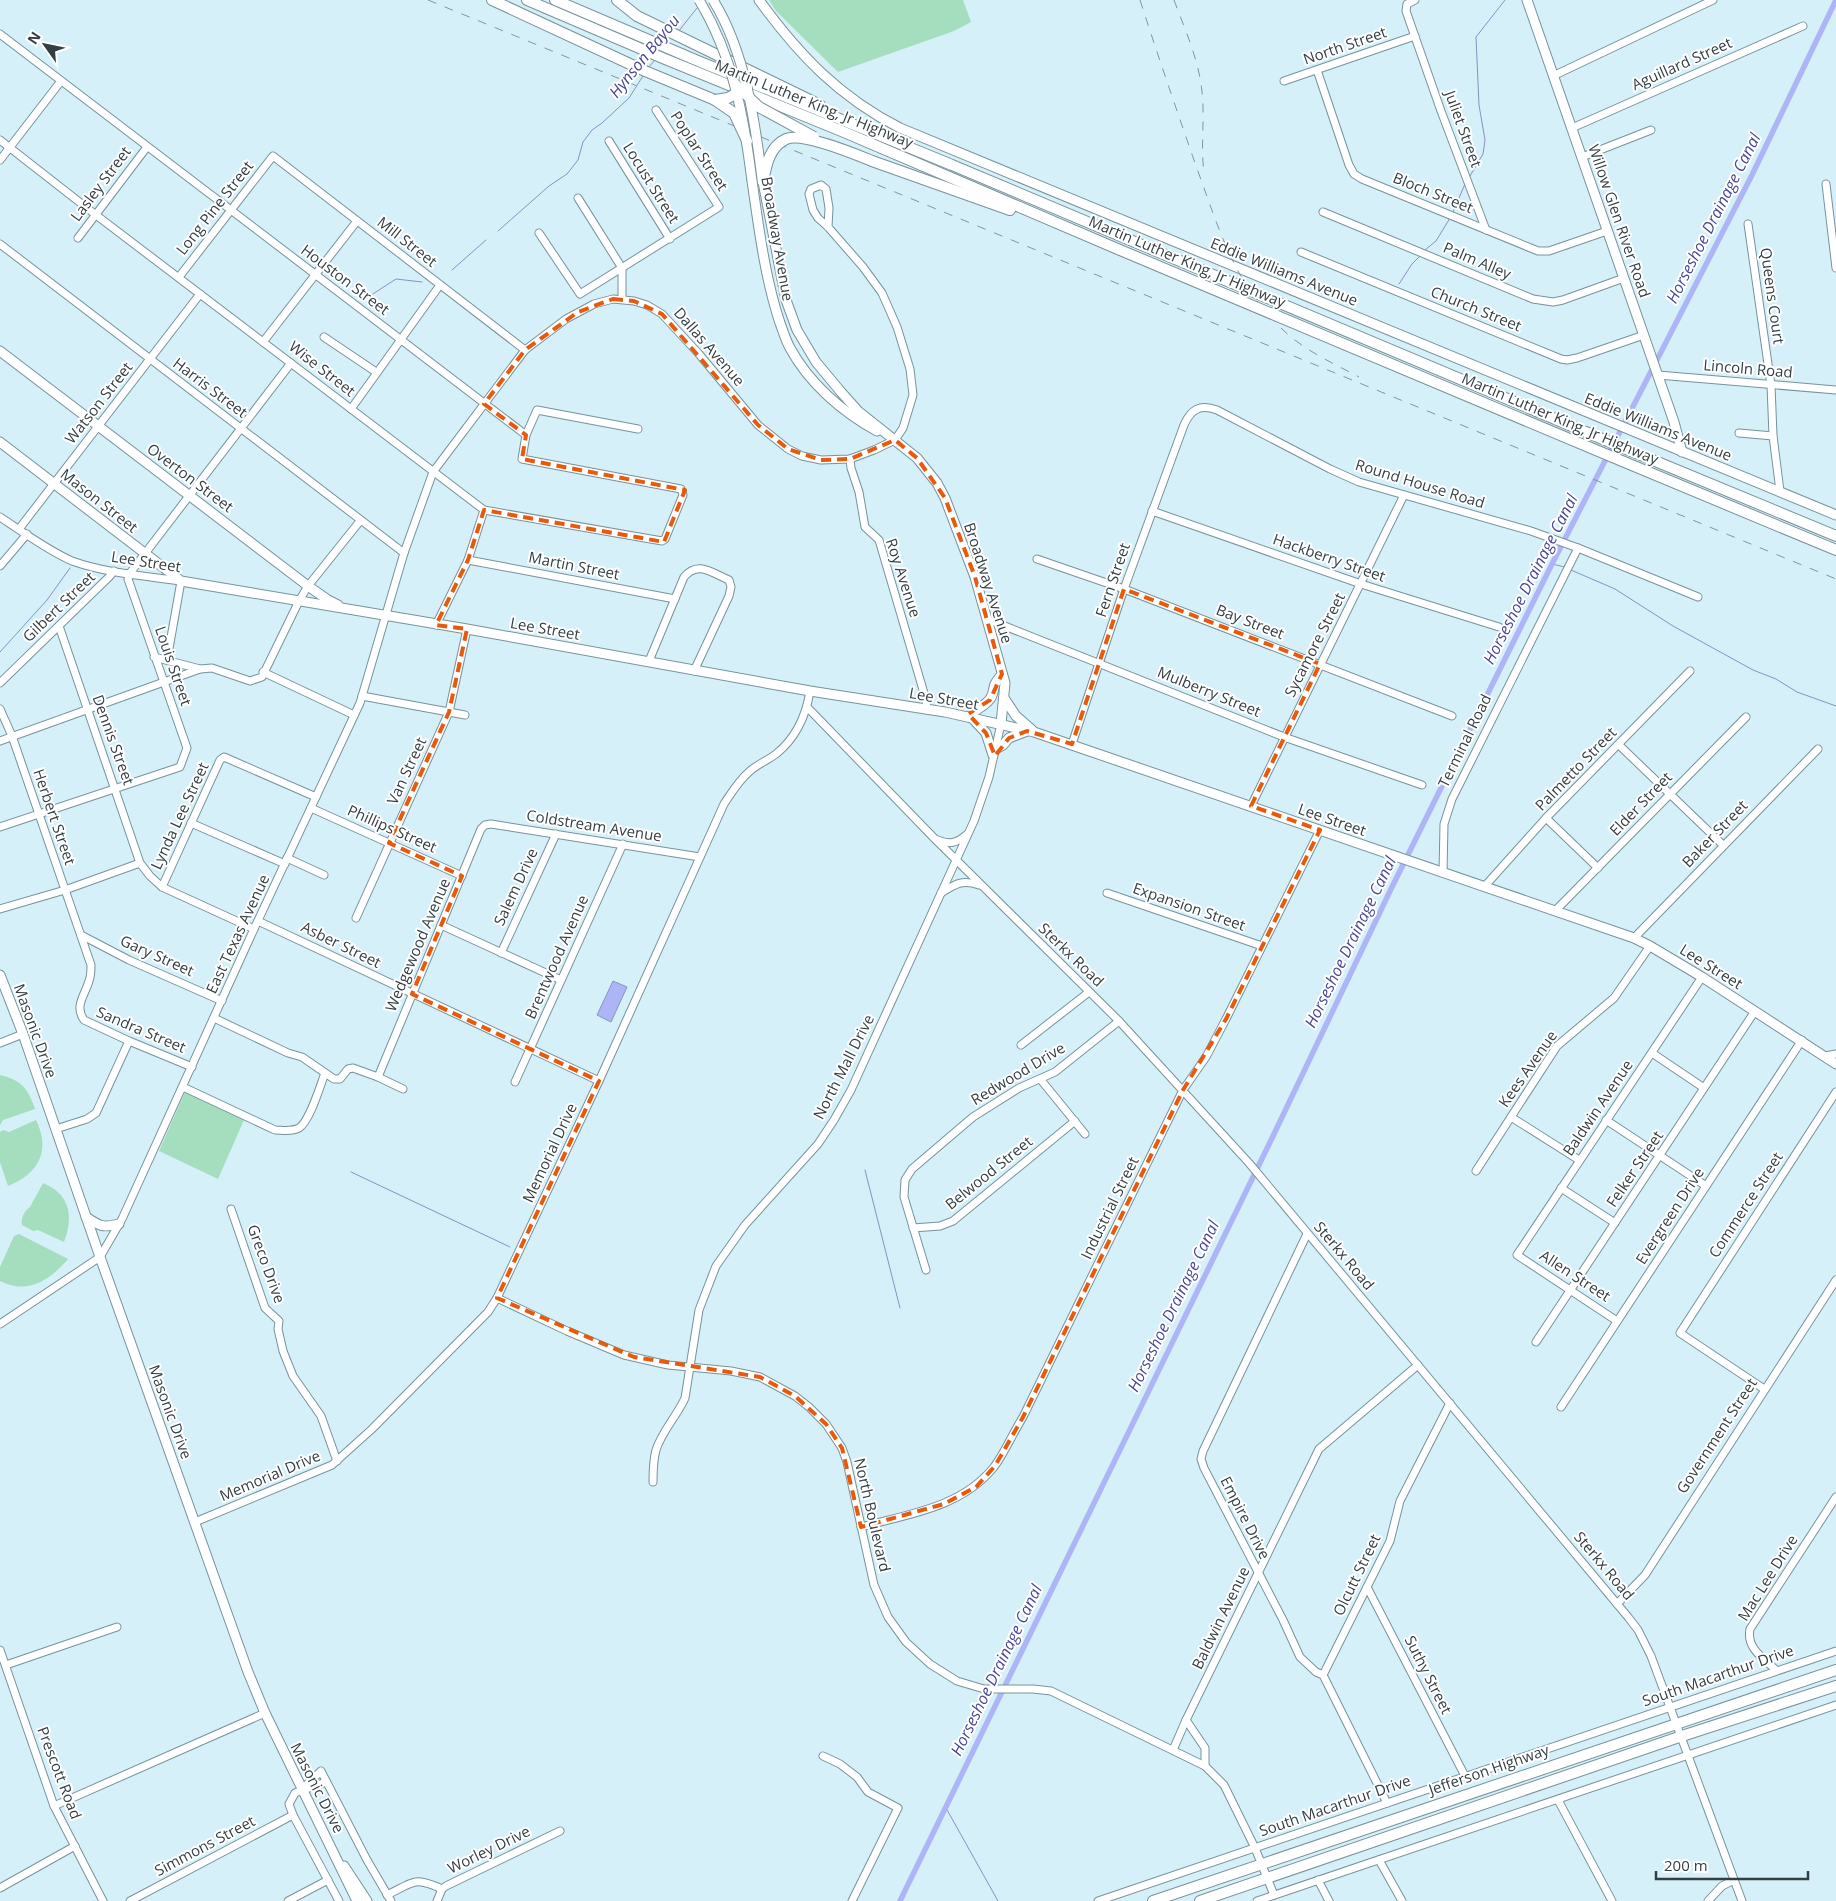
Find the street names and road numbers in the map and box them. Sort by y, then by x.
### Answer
street label: North Street [1300,21,1389,69]
street label: Aguillard Street [1628,32,1735,94]
street label: Martin Luther King, Jr Highway [712,54,917,152]
street label: Juliet Street [1440,86,1487,170]
street label: Poplar Street [667,107,733,194]
street label: Locust Street [619,138,685,227]
street label: Willow Glen River Road [1584,141,1656,300]
street label: Lasley Street [65,142,135,225]
street label: Long Pine Street [171,156,257,259]
street label: Bloch Street [1390,167,1476,217]
street label: Broadway Avenue [757,175,799,303]
street label: Martin Luther King, Jr Highway [1086,210,1289,312]
street label: Mill Street [374,212,442,271]
street label: Eddie Williams Avenue [1208,232,1361,310]
street label: Palm Alley [1440,237,1515,284]
street label: Houston Street [297,239,394,319]
street label: Queens Court [1756,246,1790,345]
street label: Church Street [1428,281,1525,335]
street label: Dallas Avenue [670,303,750,390]
street label: Wise Street [285,336,360,400]
street label: Harris Street [169,353,252,422]
street label: Lincoln Road [1703,354,1794,382]
street label: Watson Street [60,357,136,447]
street label: Martin Luther King, Jr Highway [1459,367,1662,469]
street label: Eddie Williams Avenue [1582,387,1735,465]
street label: Overton Street [143,438,238,516]
street label: Round House Road [1353,454,1487,512]
street label: Mason Street [57,464,142,537]
street label: Broadway Avenue [960,520,1018,646]
street label: Hackberry Street [1270,528,1388,586]
street label: Roy Avenue [882,536,926,620]
street label: Fern Street [1090,540,1134,619]
street label: Lee Street [110,546,183,576]
street label: Martin Street [527,546,621,584]
street label: Gilbert Street [18,567,99,646]
street label: Sycamore Street [1279,589,1349,700]
street label: Bay Street [1213,599,1287,643]
street label: Lee Street [509,612,582,644]
street label: Louis Street [151,623,197,708]
street label: Mulberry Street [1155,661,1264,721]
street label: Lee Street [908,682,981,714]
street label: Terminal Road [1433,691,1495,791]
street label: Dennis Street [88,692,139,787]
street label: Palmetto Street [1530,722,1620,814]
street label: Van Street [382,734,430,808]
street label: Lynda Lee Street [145,759,213,873]
street label: Herbert Street [29,766,81,867]
street label: Elder Street [1605,767,1676,840]
street label: Baker Street [1677,795,1751,871]
street label: Lee Street [1296,798,1369,840]
street label: Phillips Street [345,800,440,857]
street label: Coldstream Avenue [525,804,663,846]
street label: Salem Drive [488,845,542,929]
street label: East Texas Avenue [201,871,273,996]
street label: Wedgewood Avenue [380,875,454,1014]
street label: Expansion Street [1130,877,1248,935]
street label: Brentwood Avenue [520,891,592,1022]
street label: Asber Street [298,916,385,972]
street label: Sterkx Road [1035,918,1109,990]
street label: Gary Street [117,930,197,980]
street label: Lee Street [1676,939,1747,993]
street label: Masonic Drive [10,981,62,1080]
street label: Sandra Street [94,1001,189,1057]
street label: North Mall Drive [808,1011,878,1122]
street label: Kees Avenue [1493,1026,1561,1111]
street label: Redwood Drive [967,1037,1068,1109]
street label: Baldwin Avenue [1558,1056,1637,1159]
street label: Memorial Drive [517,1100,581,1206]
street label: Felker Street [1601,1126,1667,1211]
street label: Belwood Street [941,1131,1036,1214]
street label: Commerce Street [1703,1148,1787,1261]
street label: Industrial Street [1076,1153,1143,1262]
street label: Evergreen Drive [1630,1163,1708,1268]
street label: Sterkx Road [1310,1217,1379,1294]
street label: Greco Drive [243,1222,290,1306]
street label: Allen Street [1536,1245,1615,1305]
street label: Masonic Drive [145,1362,197,1461]
street label: Government Street [1671,1374,1761,1497]
street label: Memorial Drive [216,1445,323,1505]
street label: North Boulevard [850,1456,896,1574]
street label: Empire Drive [1216,1473,1275,1562]
street label: Sterkx Road [1570,1527,1639,1604]
street label: Olcutt Street [1328,1530,1384,1619]
street label: Mac Lee Drive [1733,1531,1802,1624]
street label: Baldwin Avenue [1187,1563,1254,1672]
street label: Suthy Street [1401,1632,1457,1717]
street label: South Macarthur Drive [1639,1640,1796,1710]
street label: Prescott Road [33,1724,87,1822]
street label: Masonic Drive [287,1739,349,1836]
street label: Jefferson Highway [1424,1739,1552,1800]
street label: South Macarthur Drive [1256,1770,1413,1840]
street label: Simmons Street [151,1810,258,1880]
street label: Worley Drive [444,1821,533,1878]

